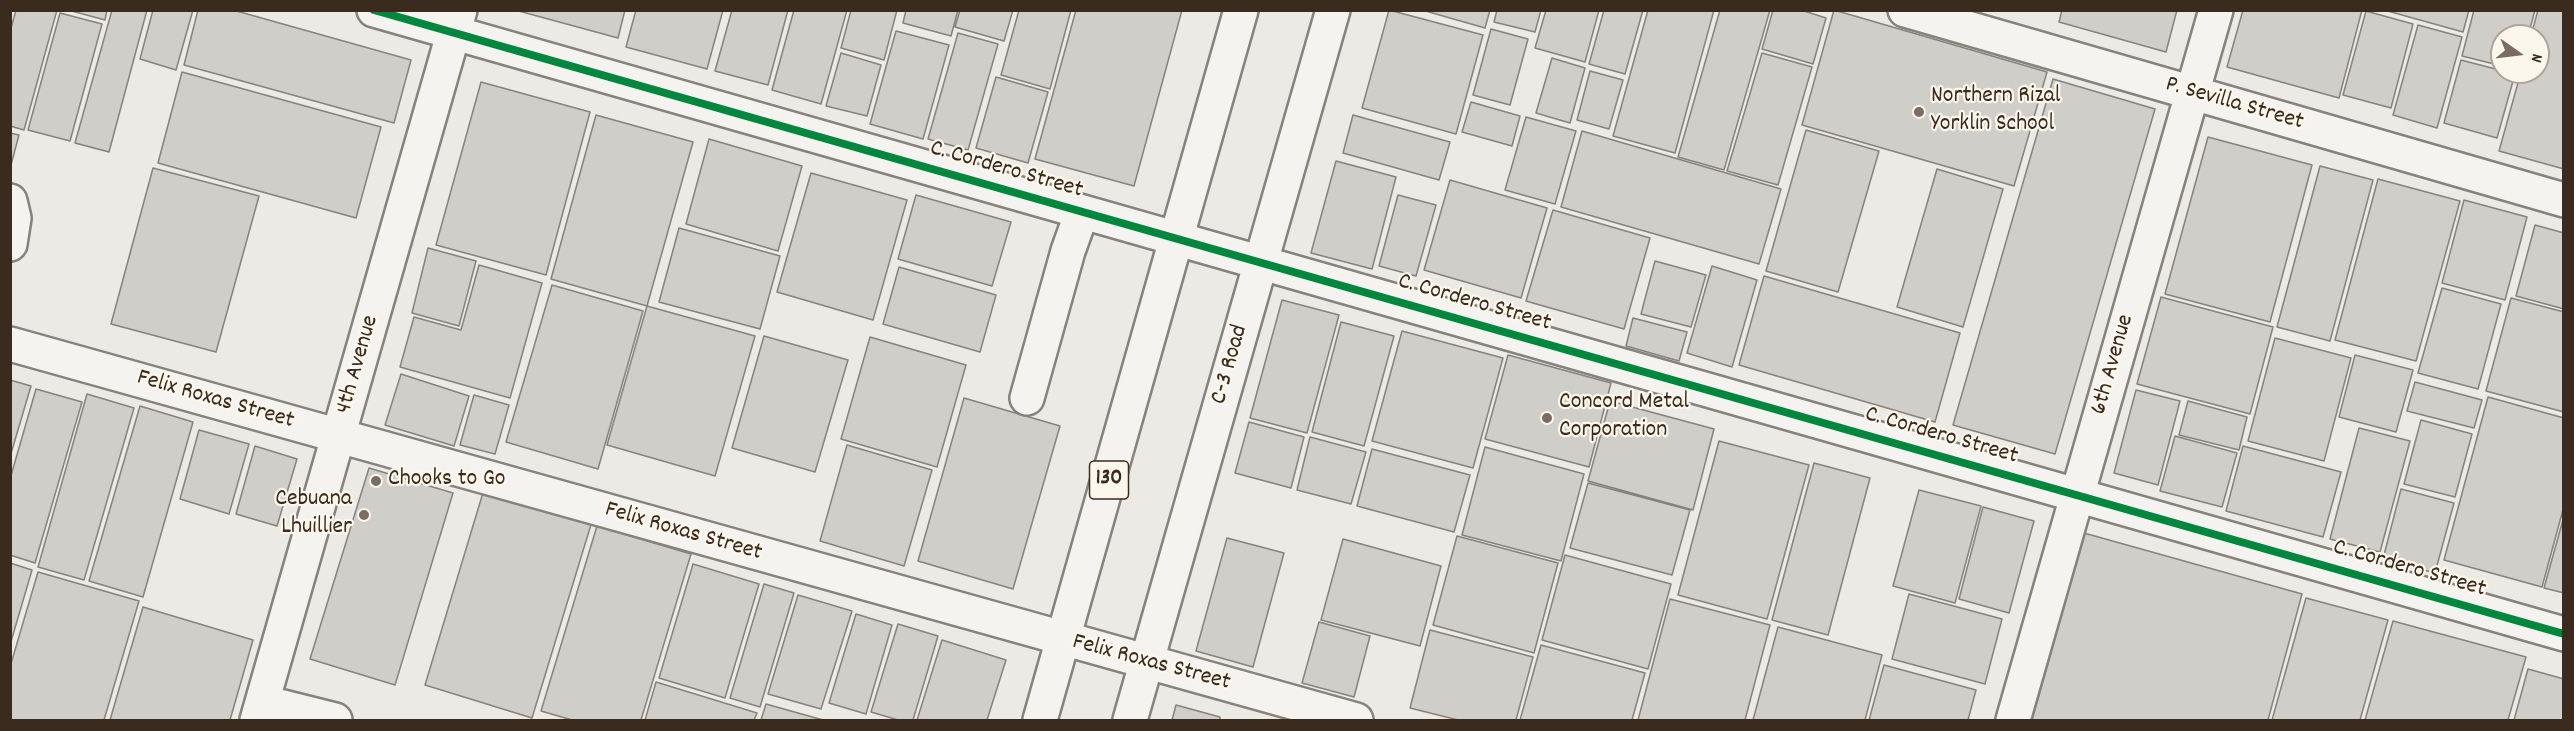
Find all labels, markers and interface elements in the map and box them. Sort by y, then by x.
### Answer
north arrow [2490,24,2550,84]
text: N [2524,51,2548,65]
street label: P. Sevilla Street [2162,72,2306,138]
place label: Northern Rizal Yorklin School [1931,84,2061,140]
marker: Northern Rizal Yorklin School [1912,105,1926,119]
street label: C. Cordero Street [926,135,1086,207]
street label: C. Cordero Street [1394,268,1554,340]
street label: 6th Avenue [2086,312,2142,418]
street label: 4th Avenue [331,313,387,417]
street label: C-3 Road [1206,322,1256,408]
street label: Felix Roxas Street [133,365,297,437]
place label: Concord Metal Corporation [1559,390,1689,446]
street label: C. Cordero Street [1861,401,2021,473]
marker: Concord Metal Corporation [1540,411,1554,425]
road number: 130 [1090,461,1128,499]
place label: Chooks to Go [388,467,505,495]
marker: Chooks to Go [369,474,383,488]
place label: Cebuana Lhuillier [275,487,352,543]
street label: Felix Roxas Street [601,497,765,569]
marker: Cebuana Lhuillier [357,508,371,522]
street label: C. Cordero Street [2329,534,2489,606]
street label: Felix Roxas Street [1069,629,1233,699]

